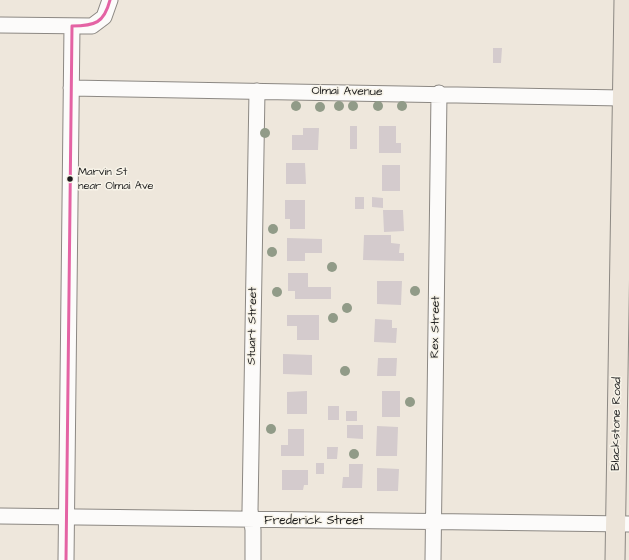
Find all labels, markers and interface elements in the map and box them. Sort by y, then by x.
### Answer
street label: Olmai Avenue [311,84,383,100]
place label: Marvin St near Olmai Ave [78,166,154,192]
marker: Marvin St near Olmai Ave [65,174,75,184]
street label: Stuart Street [245,287,261,365]
street label: Rex Street [428,296,444,358]
street label: Blackstone Road [609,377,625,471]
street label: Frederick Street [264,514,364,528]

